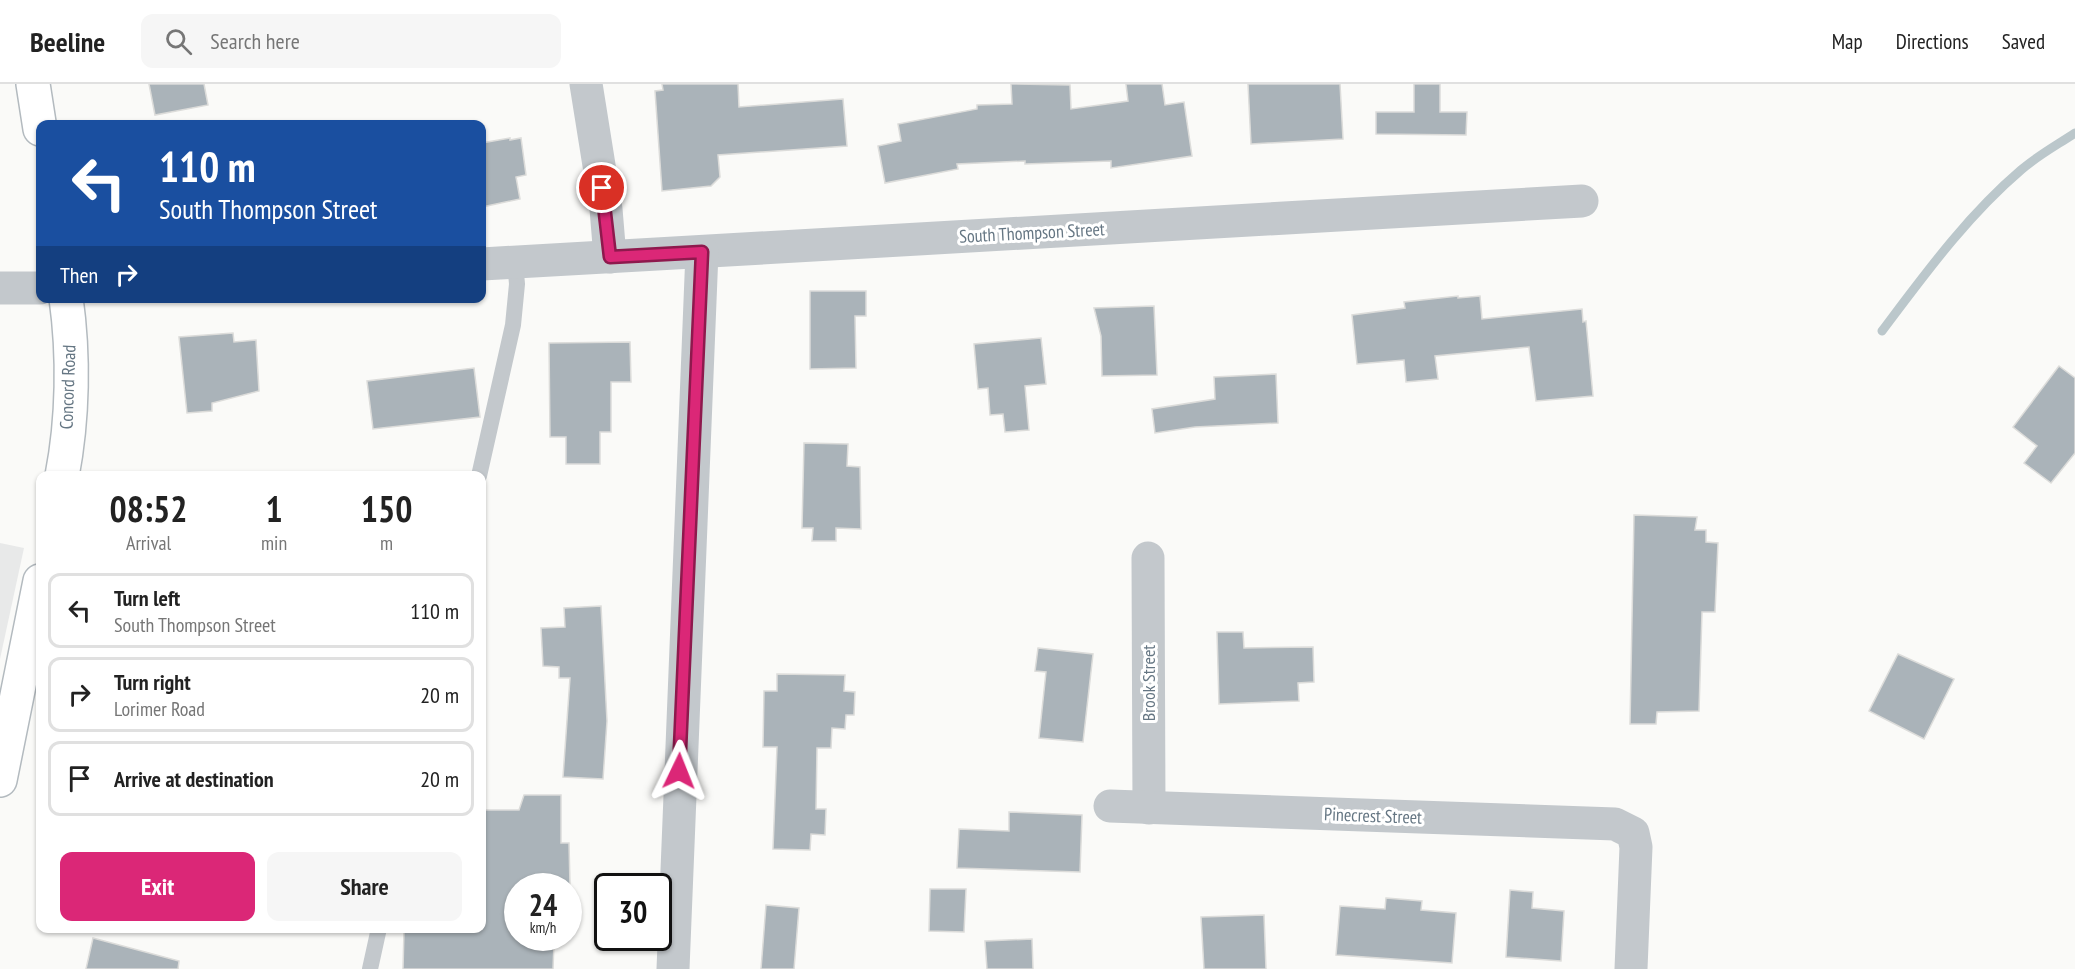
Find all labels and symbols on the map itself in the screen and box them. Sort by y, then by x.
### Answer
pin [576,162,627,213]
street label: South Thompson Street [959,217,1105,248]
street label: Concord Road [55,344,80,430]
street label: Brook Street [1137,645,1160,721]
position arrow [647,739,711,803]
street label: Pinecrest Street [1324,802,1422,829]
speed limit sign: 30 [594,873,672,951]

